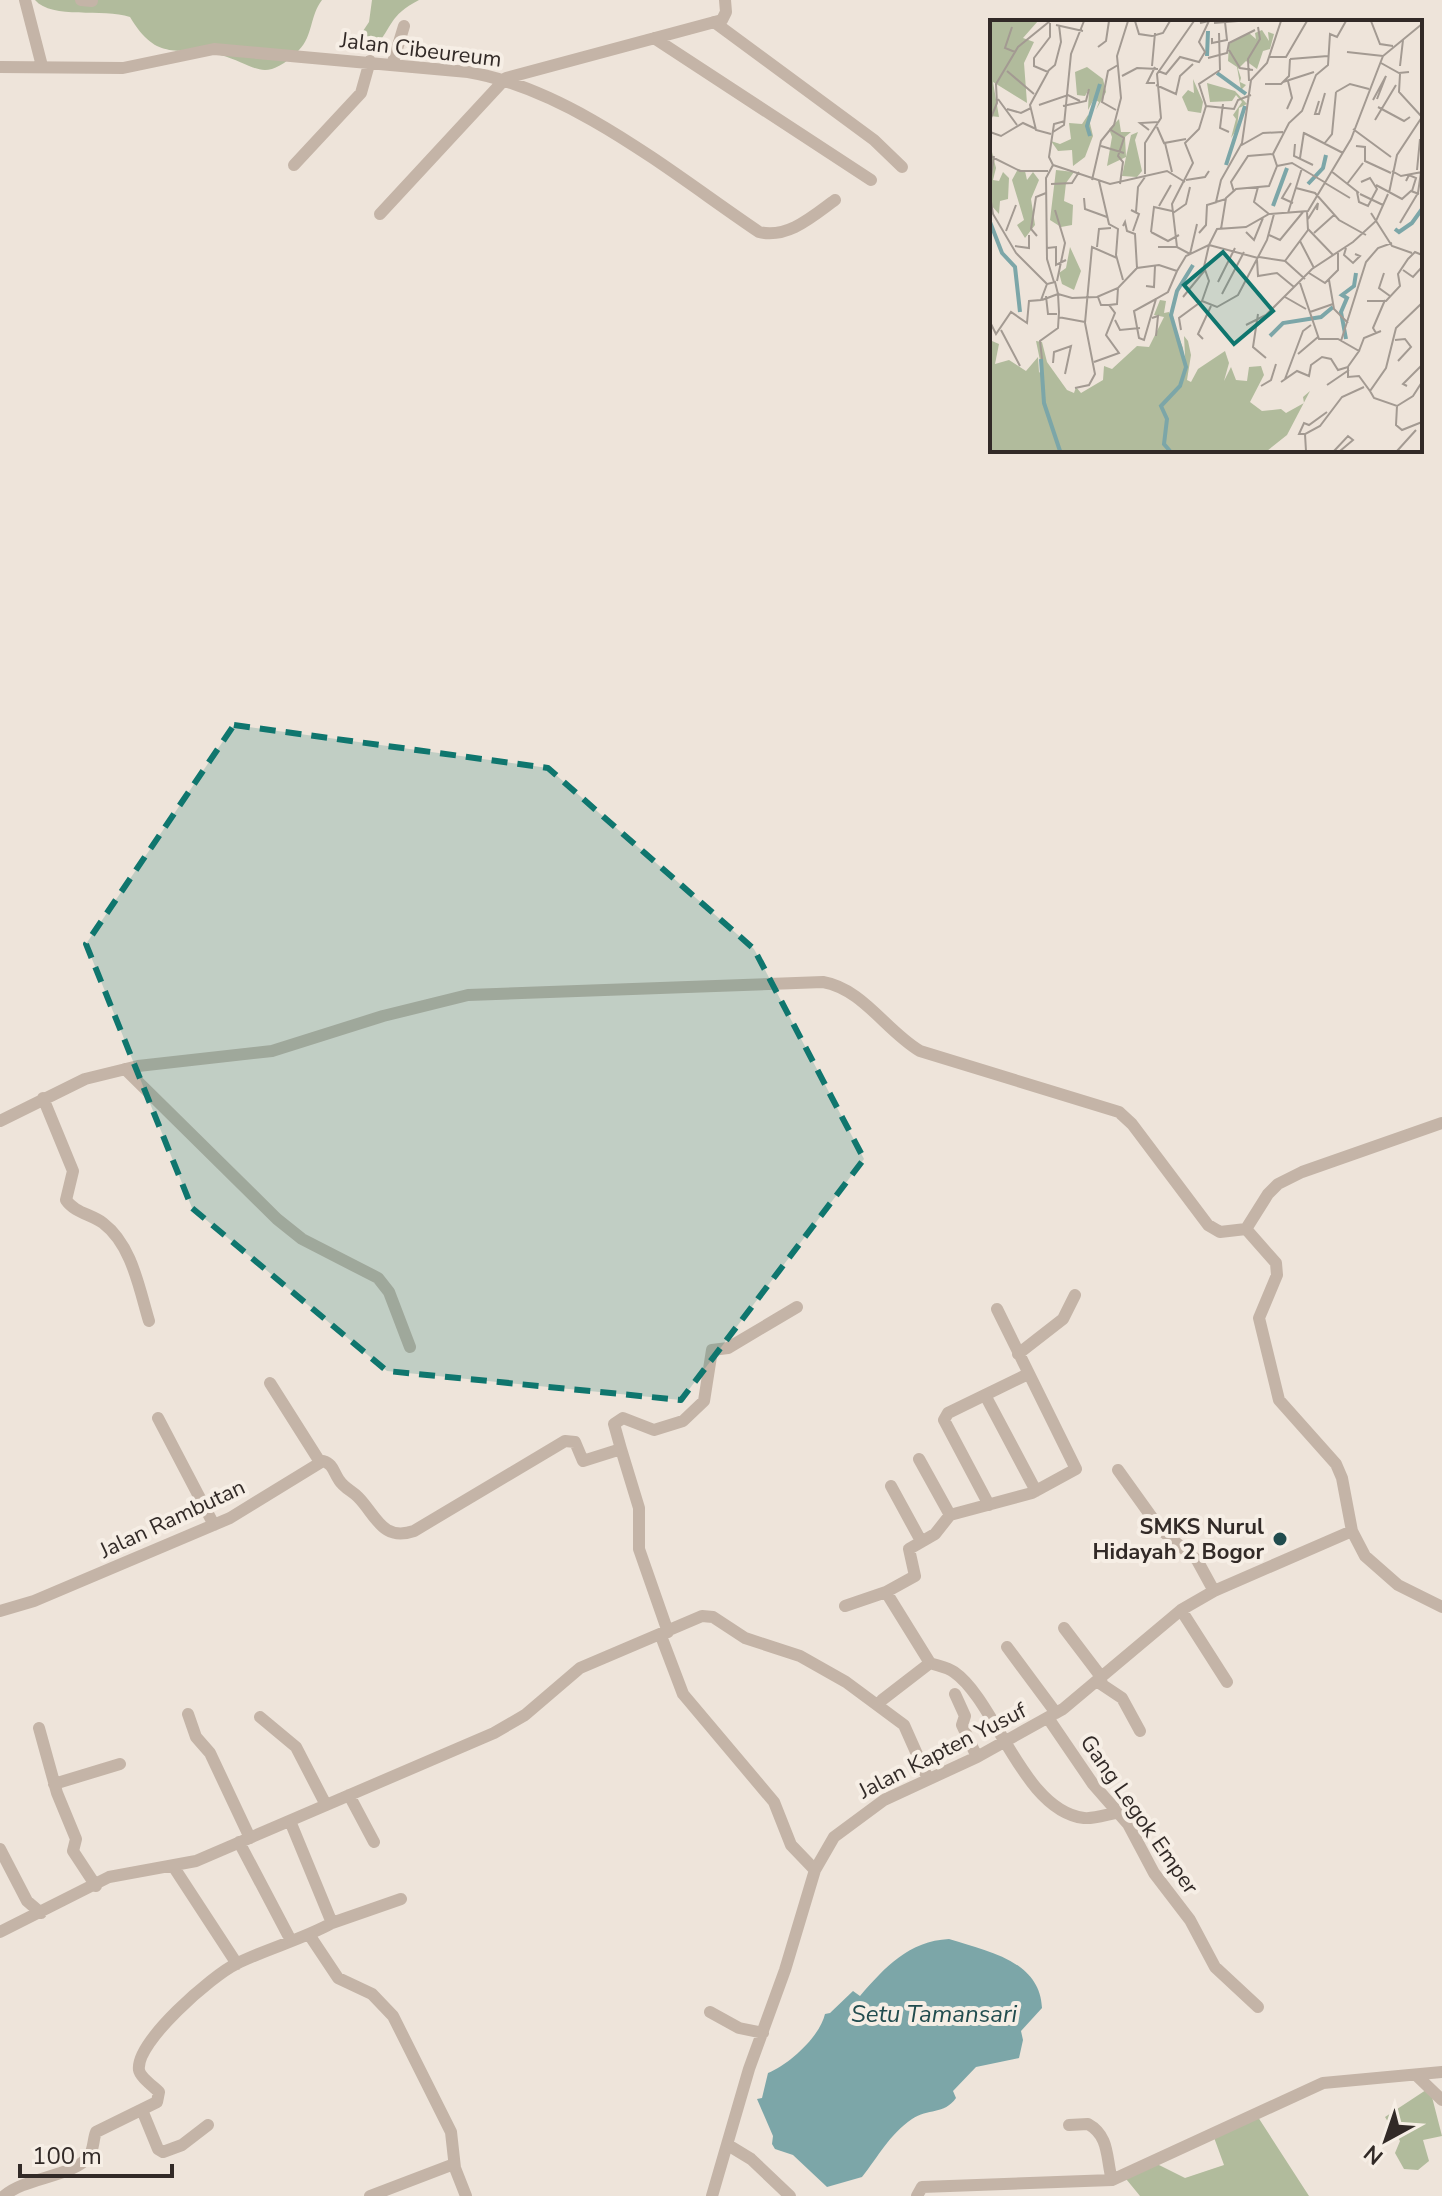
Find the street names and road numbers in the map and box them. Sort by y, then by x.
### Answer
street label: Jalan Cibeureum [337,25,503,75]
street label: Jalan Rambutan [94,1472,250,1566]
street label: Jalan Kapten Yusuf [852,1695,1032,1807]
street label: Gang Legok Emper [1073,1729,1205,1900]

